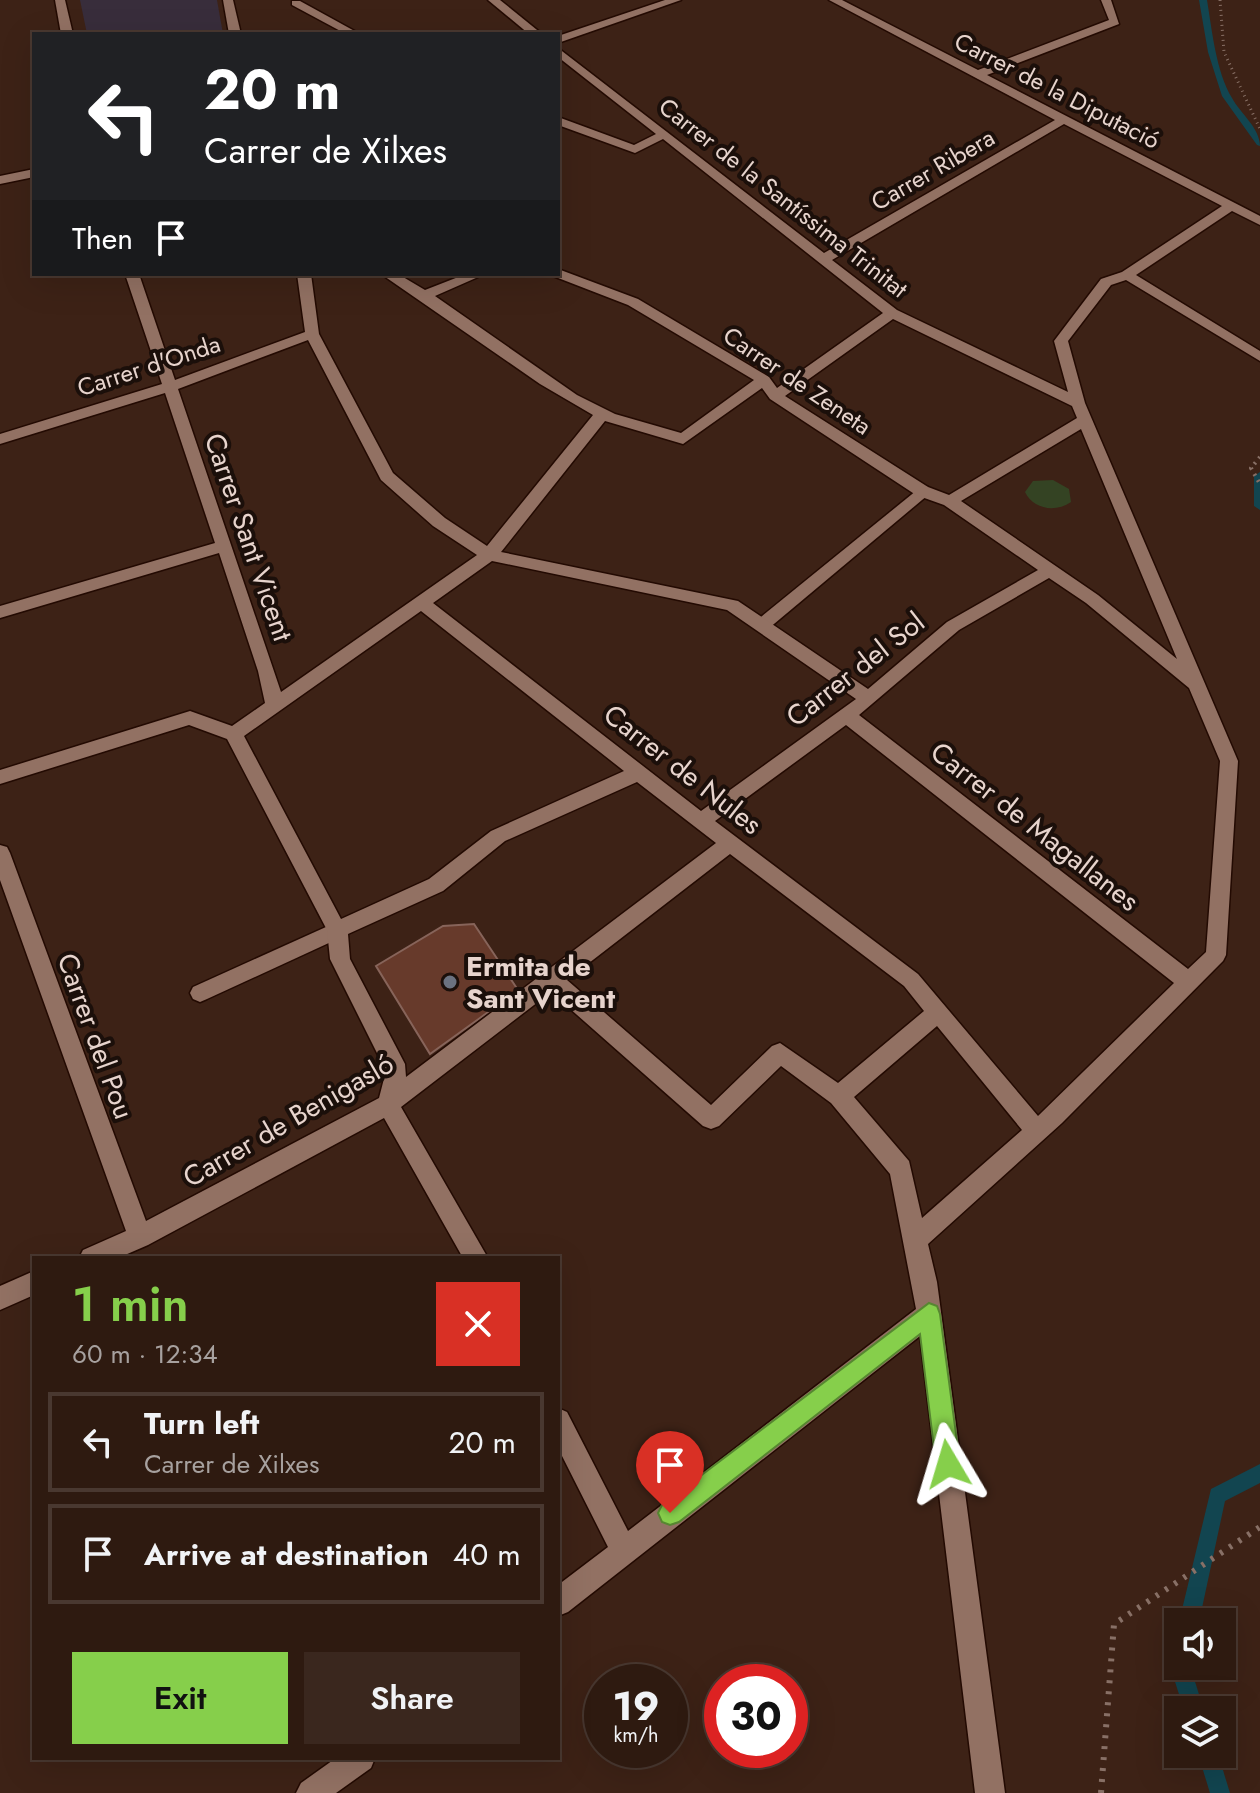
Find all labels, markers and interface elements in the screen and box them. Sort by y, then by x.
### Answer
street label: Carrer de la Diputació [948,24,1166,158]
text: 20 m [204,49,341,130]
icon: left [72,64,176,168]
street label: Carrer de la Santíssima Trinitat [651,89,915,306]
street label: Carrer Ribera [865,120,1001,219]
text: Carrer de Xilxes [204,124,447,176]
icon: arrive [149,216,193,260]
text: Then [72,217,133,260]
street label: Carrer de Zeneta [716,318,878,443]
street label: Carrer d'Onda [73,326,225,405]
street label: Carrer Sant Vicent [194,428,303,647]
street label: Carrer del Sol [777,602,933,737]
street label: Carrer de Nules [595,694,771,844]
street label: Carrer de Magallanes [922,732,1148,921]
place label: Ermita de Sant Vicent [466,946,615,1019]
street label: Carrer del Pou [47,948,144,1125]
marker: Ermita de Sant Vicent [441,973,459,991]
street label: Carrer de Benigasló [175,1043,401,1197]
text: 1 min [72,1270,189,1339]
button: close [436,1282,520,1366]
text: 60 m · 12:34 [72,1335,218,1373]
text: Turn left [144,1402,259,1445]
icon: left [76,1420,120,1464]
text: 20 m [449,1421,516,1464]
position arrow [906,1422,990,1506]
pin [636,1431,704,1513]
icon: arrive [648,1443,692,1487]
text: Carrer de Xilxes [144,1445,319,1483]
icon: arrive [76,1532,120,1576]
text: Arrive at destination [144,1533,429,1576]
text: 40 m [453,1533,521,1576]
map controls [1164,1608,1236,1768]
button: sound [1164,1608,1236,1680]
button: Exit [72,1652,288,1744]
button: Share [304,1652,520,1744]
speed limit sign: 30 [704,1664,808,1768]
text: 19 [612,1677,660,1735]
button: layers [1164,1696,1236,1768]
text: km/h [613,1721,659,1750]

